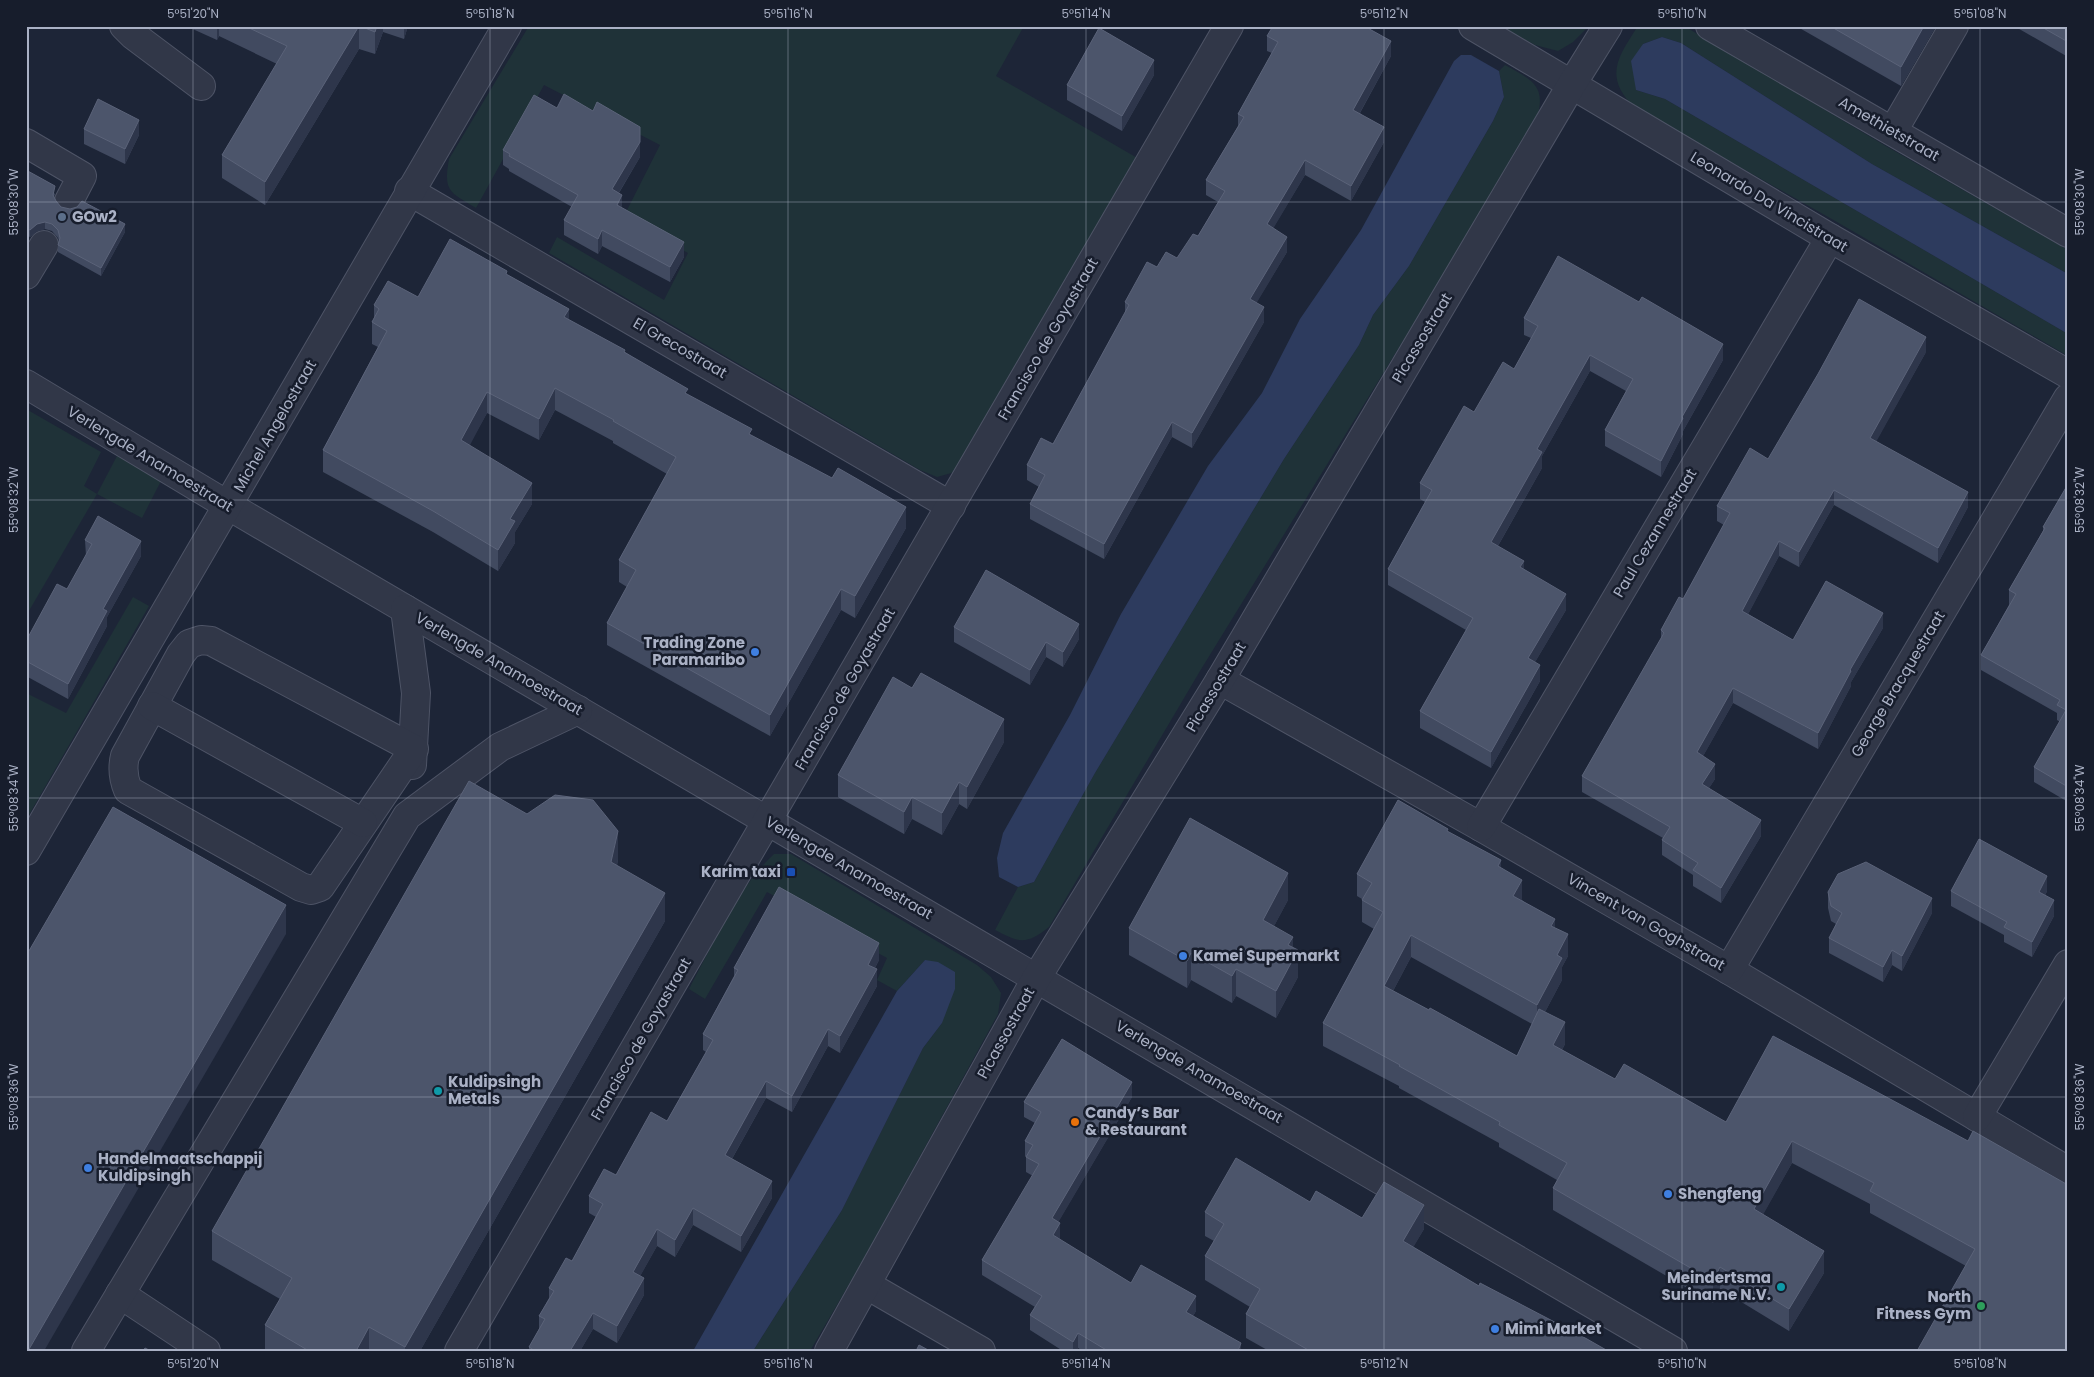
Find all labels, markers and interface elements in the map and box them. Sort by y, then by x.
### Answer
text: 5°51'20"N [167,5,219,22]
text: 5°51'18"N [465,5,515,22]
text: 5°51'16"N [763,5,813,22]
text: 5°51'14"N [1061,5,1111,22]
text: 5°51'12"N [1360,5,1408,22]
text: 5°51'10"N [1657,5,1707,22]
text: 5°51'08"N [1954,5,2006,22]
street label: Amethietstraat [1835,91,1943,166]
street label: Leonardo Da Vincistraat [1687,146,1852,257]
text: 55°08'30"W [5,168,22,235]
text: 55°08'30"W [2071,168,2088,235]
place label: GOw2 [72,206,117,227]
marker: GOw2 [56,211,68,223]
street label: Francisco de Goyastraat [992,254,1103,424]
street label: Picassostraat [1386,289,1457,387]
street label: El Grecostraat [629,312,731,383]
street label: Michel Angelostraat [228,356,321,496]
street label: Verlengde Anamoestraat [63,401,237,517]
street label: Paul Cezannestraat [1608,464,1701,601]
text: 55°08'32"W [5,467,22,533]
text: 55°08'32"W [2071,467,2088,533]
street label: Francisco de Goyastraat [789,604,900,774]
street label: Verlengde Anamoestraat [412,607,587,720]
street label: George Bracquestraat [1845,607,1950,761]
place label: Trading Zone Paramaribo [644,632,745,670]
street label: Picassostraat [1180,638,1251,736]
marker: Trading Zone Paramaribo [749,646,761,658]
text: 55°08'34"W [5,764,22,831]
text: 55°08'34"W [2071,764,2088,831]
street label: Verlengde Anamoestraat [762,811,937,924]
place label: Karim taxi [701,861,781,882]
marker: Karim taxi [785,866,797,878]
street label: Vincent van Goghstraat [1564,868,1729,975]
place label: Kamei Supermarkt [1193,945,1339,966]
marker: Kamei Supermarkt [1177,950,1189,962]
street label: Francisco de Goyastraat [585,954,696,1124]
street label: Picassostraat [972,983,1039,1082]
street label: Verlengde Anamoestraat [1112,1015,1287,1128]
text: 55°08'36"W [5,1063,22,1130]
text: 55°08'36"W [2071,1063,2088,1130]
place label: Kuldipsingh Metals [448,1071,541,1109]
marker: Kuldipsingh Metals [432,1085,444,1097]
place label: Candy’s Bar & Restaurant [1085,1102,1187,1140]
marker: Candy’s Bar & Restaurant [1069,1116,1081,1128]
place label: Handelmaatschappij Kuldipsingh [98,1148,262,1186]
marker: Handelmaatschappij Kuldipsingh [82,1162,94,1174]
place label: Shengfeng [1678,1183,1762,1204]
marker: Shengfeng [1662,1188,1674,1200]
place label: Meindertsma Suriname N.V. [1662,1267,1771,1305]
marker: Meindertsma Suriname N.V. [1775,1281,1787,1293]
place label: North Fitness Gym [1876,1286,1971,1324]
marker: North Fitness Gym [1975,1300,1987,1312]
place label: Mimi Market [1505,1318,1602,1339]
marker: Mimi Market [1489,1323,1501,1335]
text: 5°51'20"N [167,1355,219,1372]
text: 5°51'18"N [465,1355,515,1372]
text: 5°51'16"N [763,1355,813,1372]
text: 5°51'14"N [1061,1355,1111,1372]
text: 5°51'12"N [1360,1355,1408,1372]
text: 5°51'10"N [1657,1355,1707,1372]
text: 5°51'08"N [1954,1355,2006,1372]

